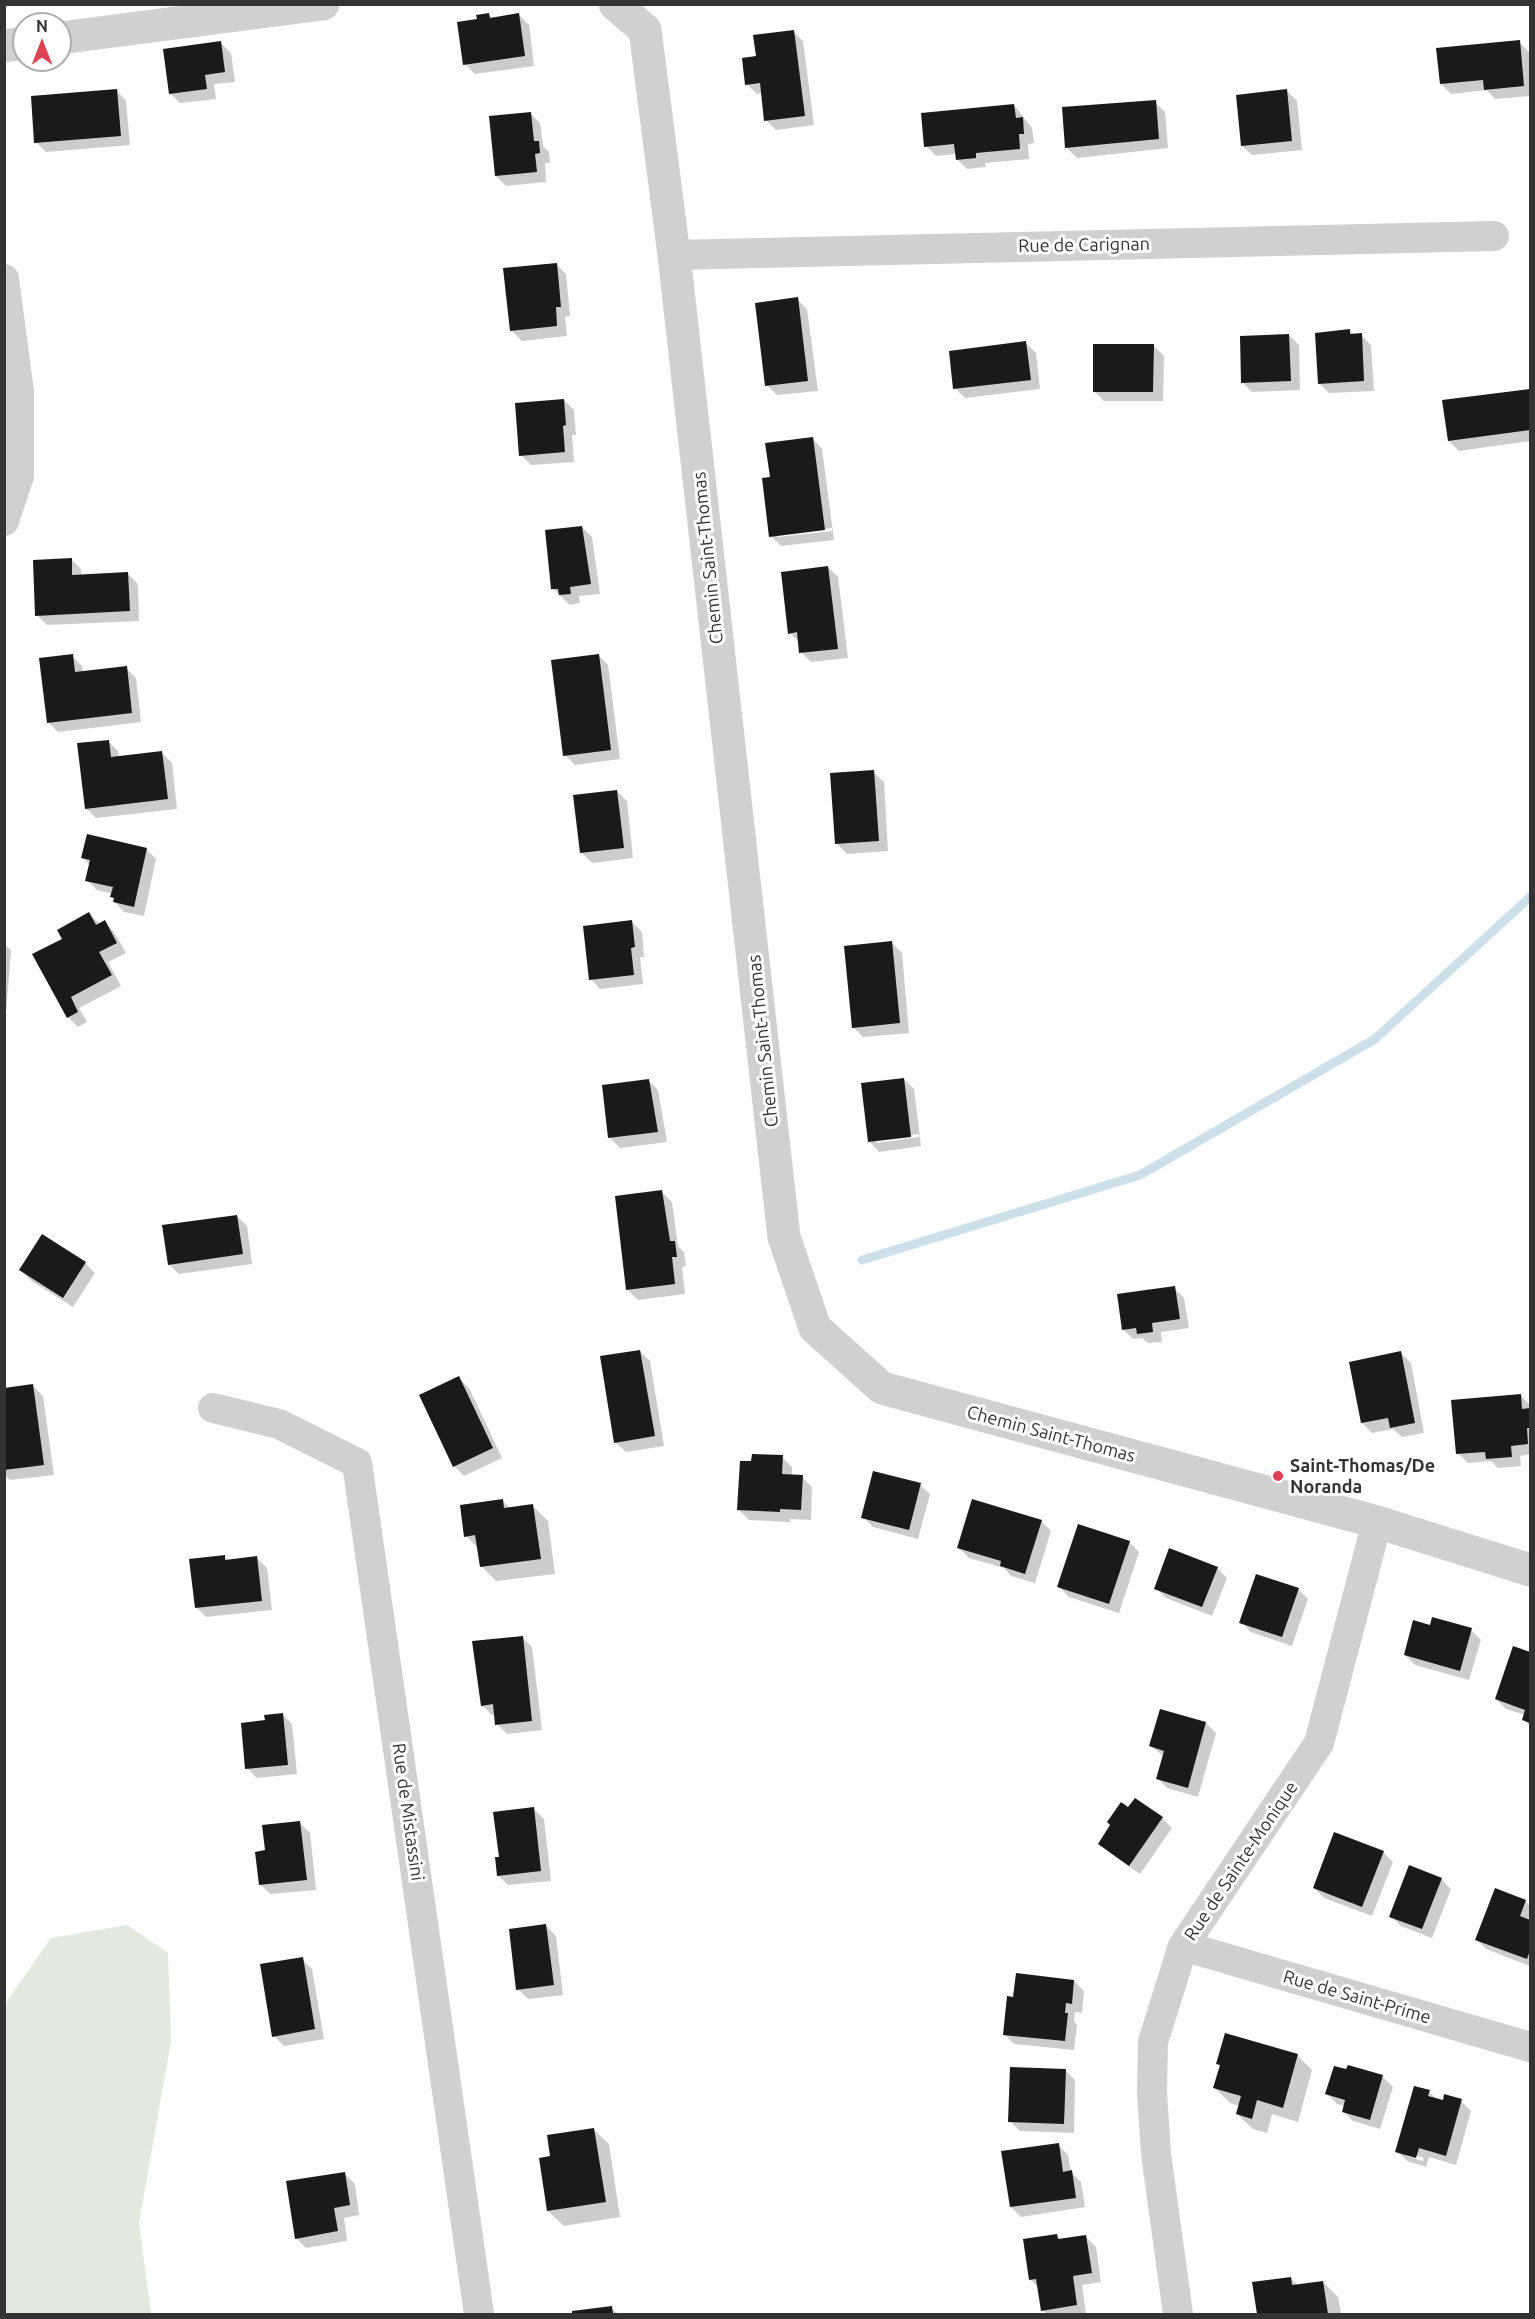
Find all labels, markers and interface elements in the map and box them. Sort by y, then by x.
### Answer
north arrow [12,12,72,72]
text: N [36,17,48,35]
street label: Rue de Carignan [1018,233,1150,257]
street label: Chemin Saint-Thomas [688,471,728,645]
street label: Chemin Saint-Thomas [743,954,783,1128]
street label: Chemin Saint-Thomas [964,1401,1138,1467]
place label: Saint-Thomas/De Noranda [1290,1455,1435,1498]
marker: Saint-Thomas/De Noranda [1271,1469,1285,1483]
street label: Rue de Mistassini [388,1742,428,1882]
street label: Rue de Sainte-Monique [1180,1777,1302,1945]
street label: Rue de Saint-Prime [1281,1966,1433,2028]

